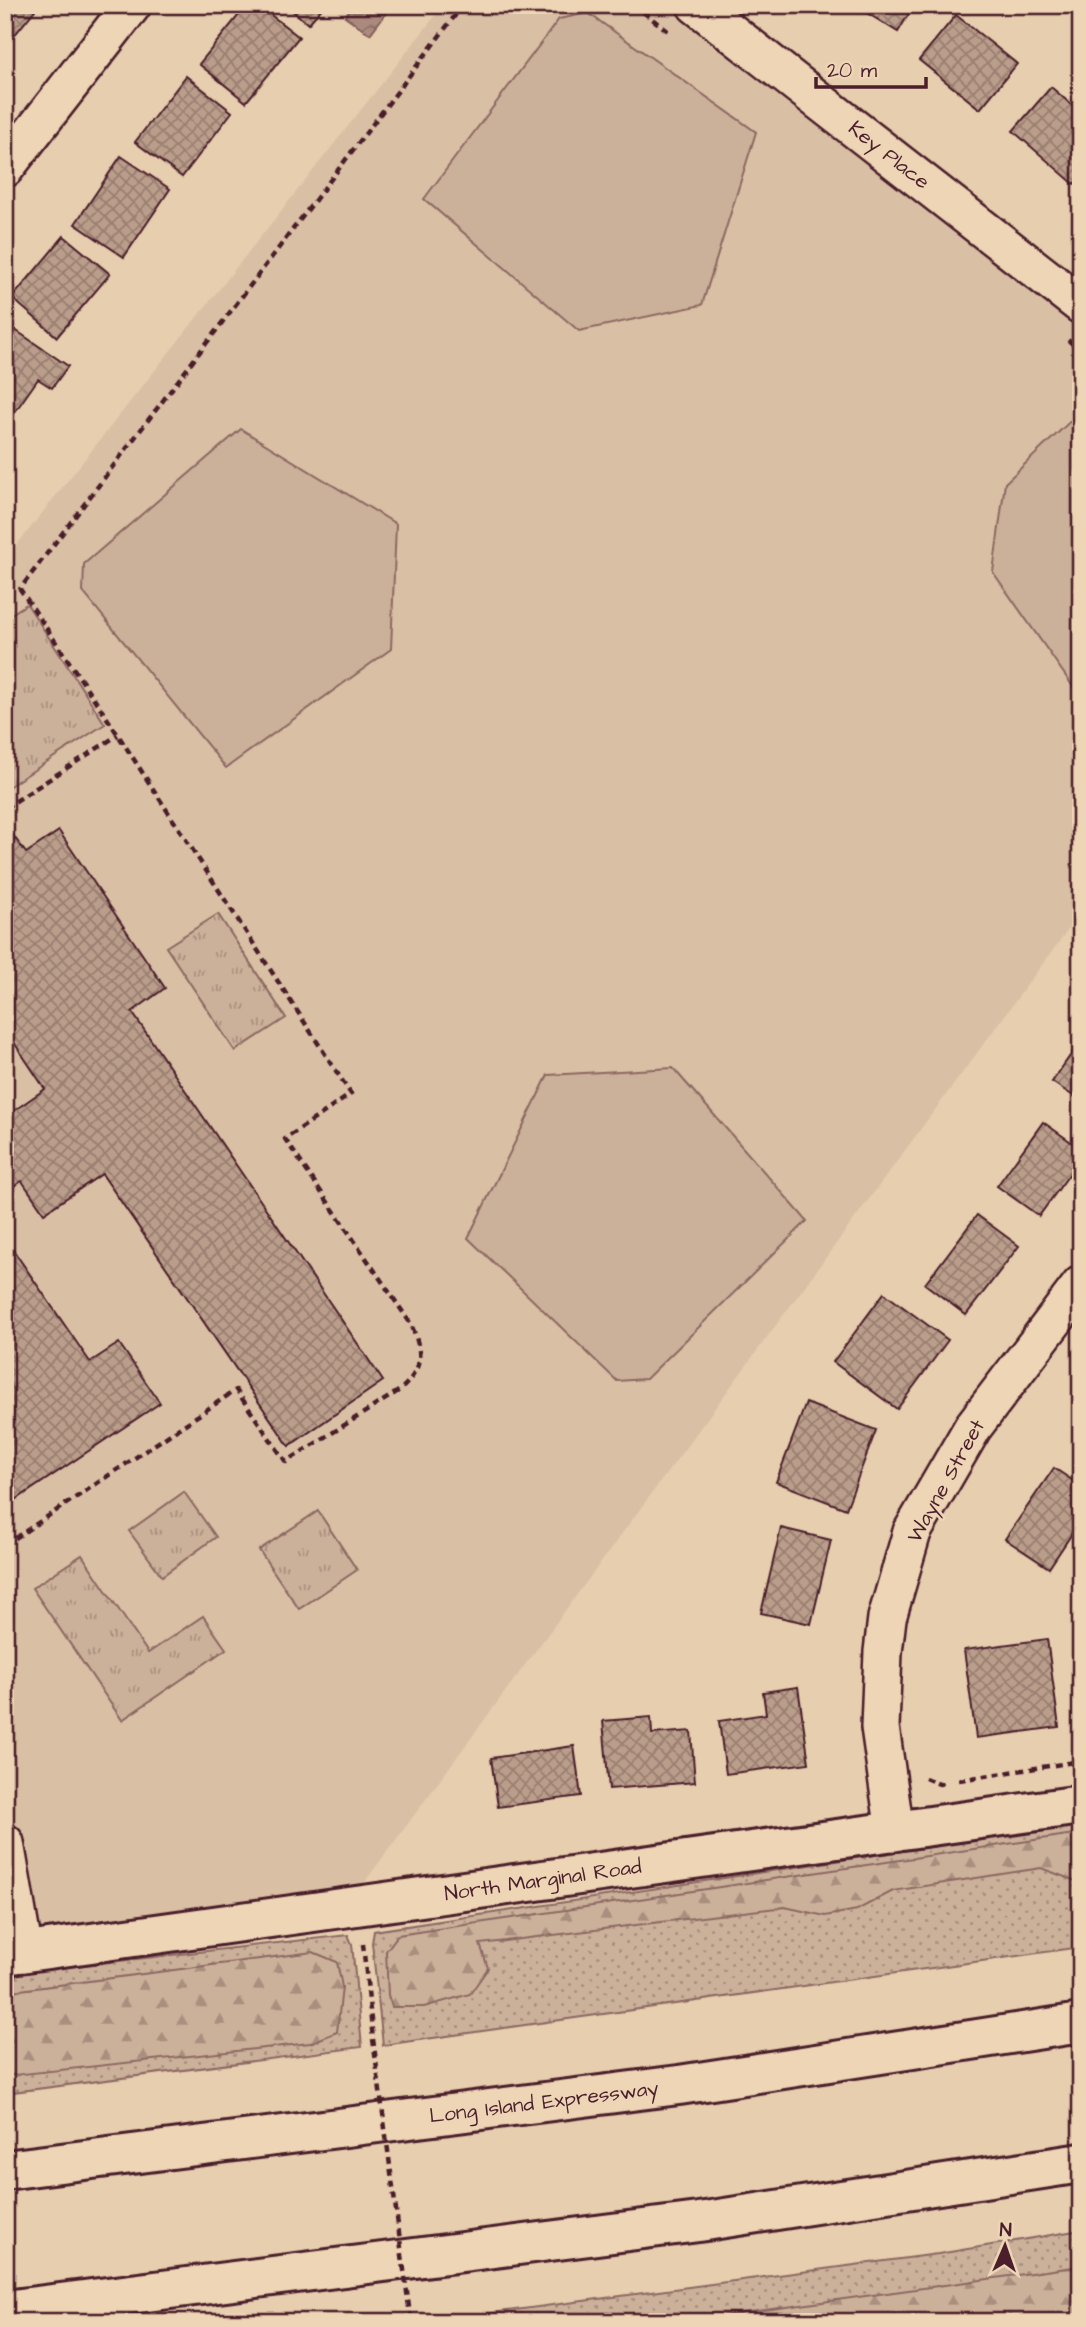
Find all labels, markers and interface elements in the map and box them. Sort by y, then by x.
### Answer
scale bar [816,46,927,90]
text: 20 m [827,56,878,85]
street label: Key Place [841,114,936,198]
street label: Wayne Street [900,1414,994,1549]
street label: North Marginal Road [443,1852,644,1910]
street label: Long Island Expressway [428,2073,661,2132]
north arrow [970,2212,1040,2282]
text: N [999,2217,1012,2244]

